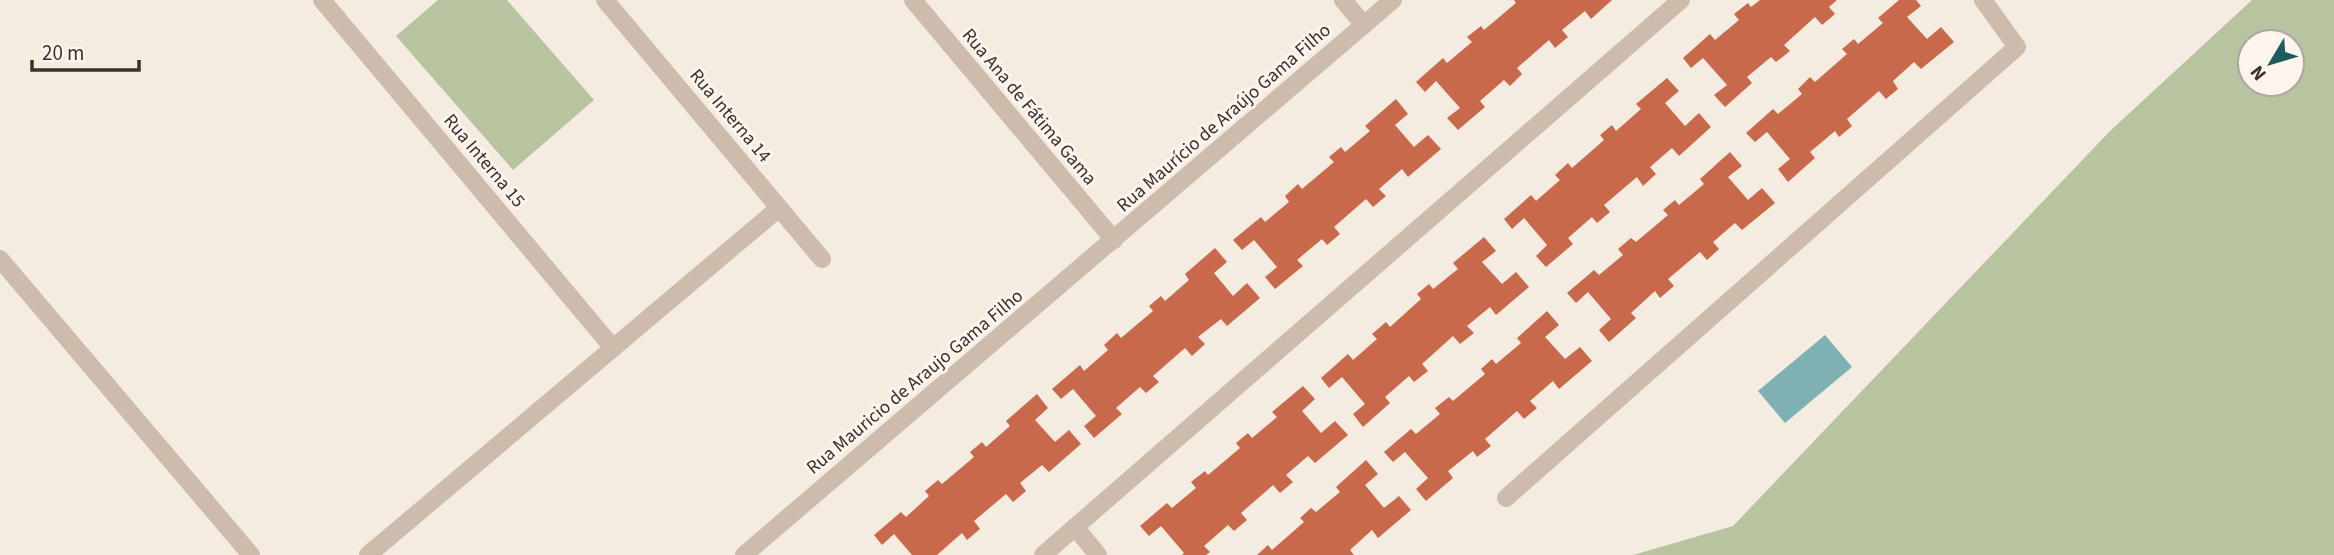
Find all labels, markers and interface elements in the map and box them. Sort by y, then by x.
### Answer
street label: Rua Maurício de Araújo Gama Filho [1111,17,1337,219]
street label: Rua Ana de Fátima Gama [955,23,1103,191]
scale bar [32,28,138,72]
north arrow [2236,28,2306,98]
text: 20 m [42,38,84,68]
text: N [2244,59,2273,86]
street label: Rua Interna 14 [683,63,777,169]
street label: Rua Interna 15 [437,108,531,214]
street label: Rua Mauricio de Araujo Gama Filho [801,283,1029,481]

